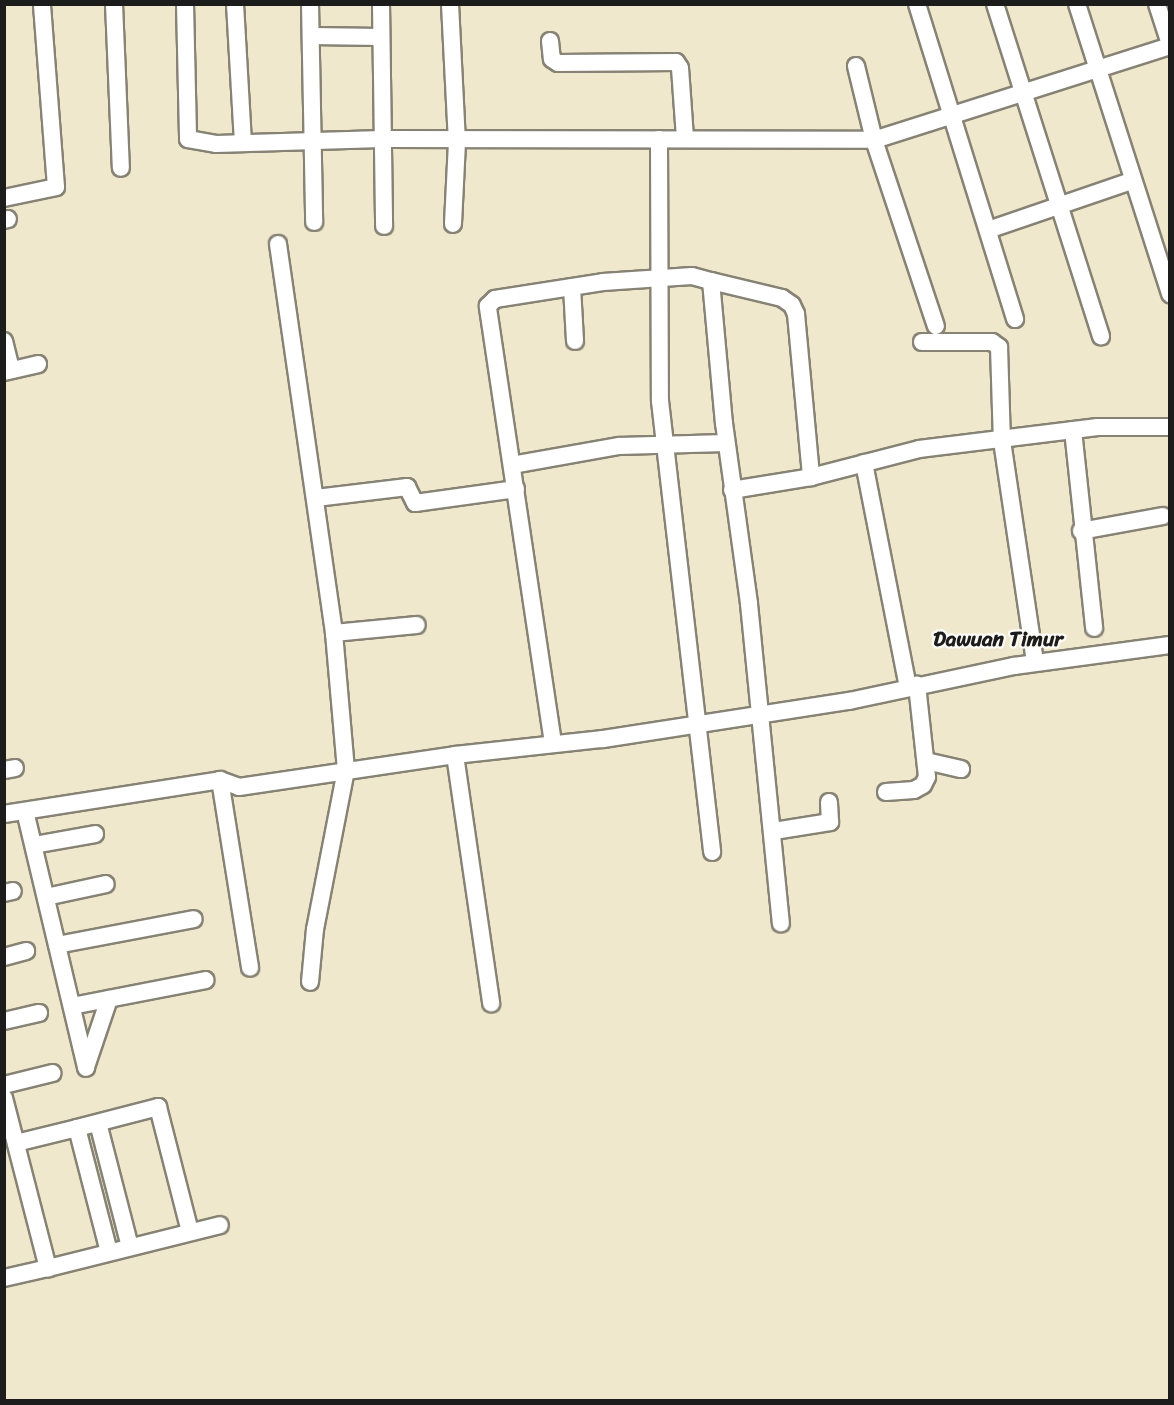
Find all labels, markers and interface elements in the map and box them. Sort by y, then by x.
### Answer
district label: Dawuan Timur [933,626,1063,652]

